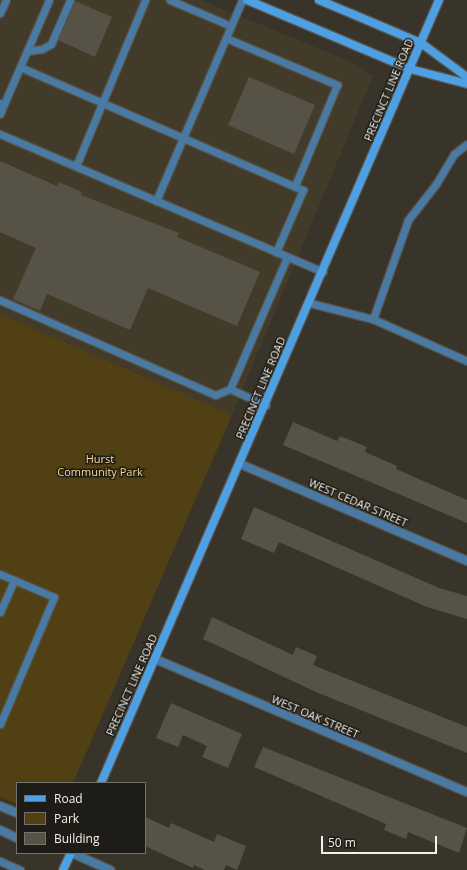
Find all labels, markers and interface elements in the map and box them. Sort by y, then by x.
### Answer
street label: PRECINCT LINE ROAD [361,37,417,143]
street label: PRECINCT LINE ROAD [233,335,289,441]
park label: Hurst Community Park [57,453,143,479]
street label: WEST CEDAR STREET [307,476,409,530]
street label: PRECINCT LINE ROAD [104,632,160,738]
street label: WEST OAK STREET [269,693,361,741]
legend [16,782,146,854]
text: Road [54,790,83,807]
text: Park [54,810,79,827]
scale bar [323,828,439,854]
text: Building [54,830,99,847]
text: 50 m [328,834,356,851]

